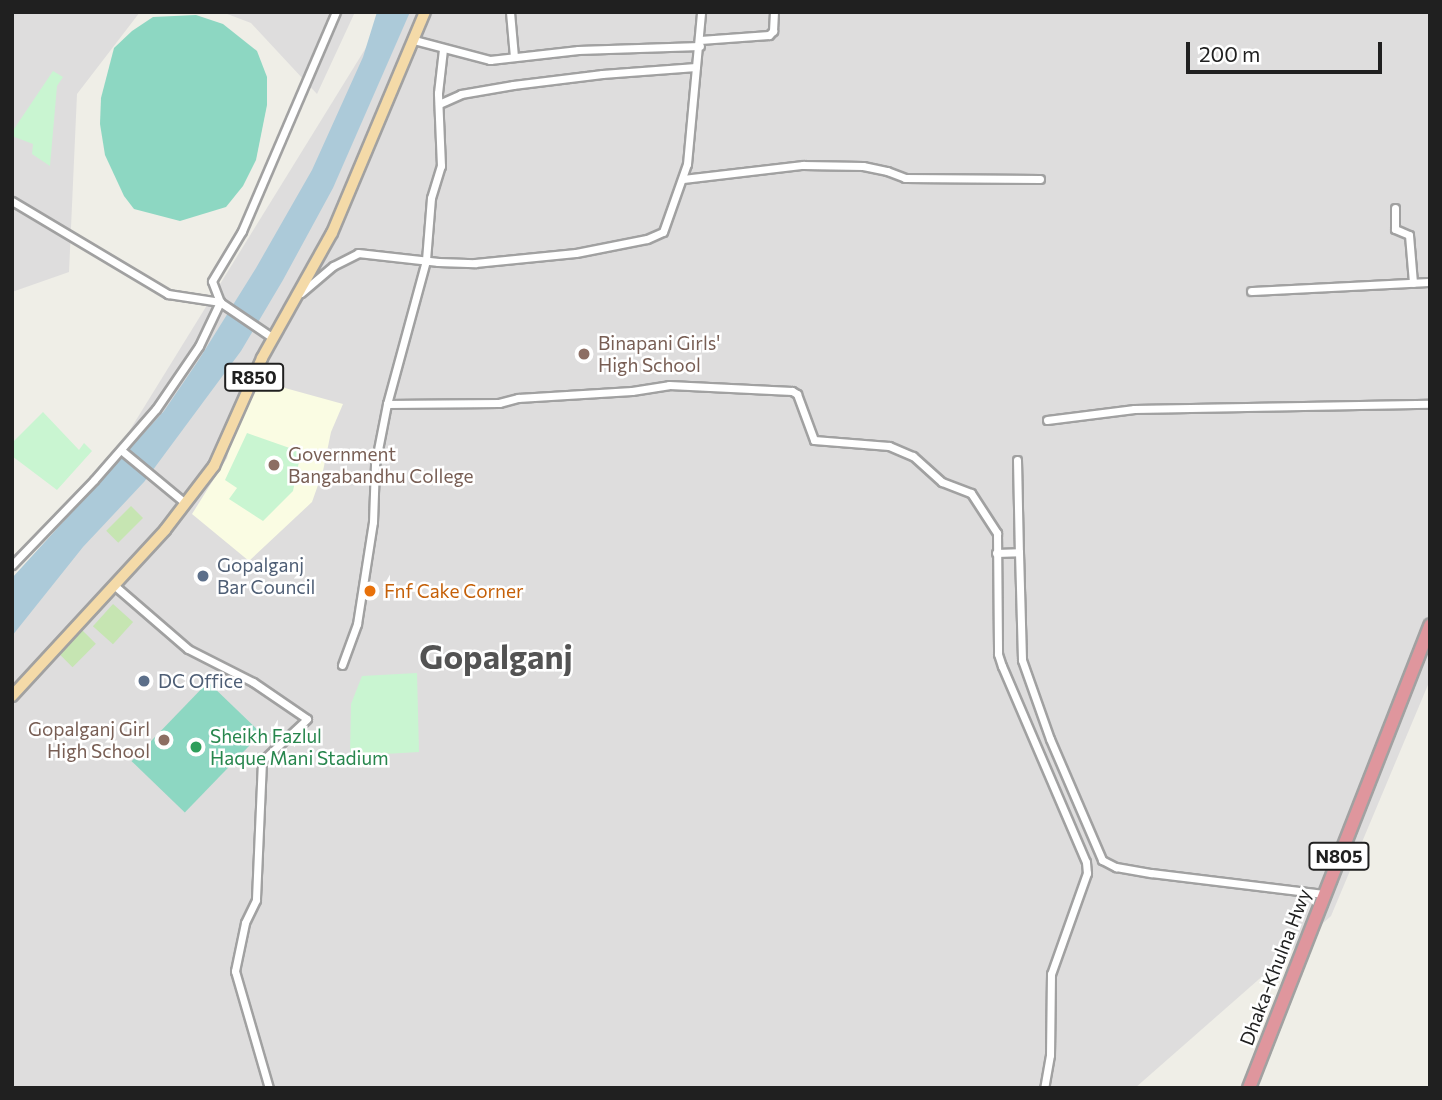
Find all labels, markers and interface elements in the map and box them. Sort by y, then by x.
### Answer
scale bar [1190,28,1386,72]
text: 200 m [1199,41,1260,66]
place label: Binapani Girls' High School [598,332,720,376]
marker: Binapani Girls' High School [576,346,592,362]
road number: R850 [222,362,286,391]
place label: Government Bangabandhu College [288,443,474,487]
marker: Government Bangabandhu College [266,457,282,473]
place label: Gopalganj Bar Council [217,554,315,598]
marker: Gopalganj Bar Council [195,568,211,584]
place label: Fnf Cake Corner [384,580,524,602]
marker: Fnf Cake Corner [362,583,378,599]
district label: Gopalganj [419,636,573,676]
place label: DC Office [158,670,243,692]
marker: DC Office [136,673,152,689]
place label: Gopalganj Girl High School [28,718,150,762]
place label: Sheikh Fazlul Haque Mani Stadium [210,725,389,769]
marker: Gopalganj Girl High School [156,732,172,748]
marker: Sheikh Fazlul Haque Mani Stadium [188,739,204,755]
road number: N805 [1308,842,1370,870]
street label: Dhaka-Khulna Hwy [1235,885,1315,1049]

